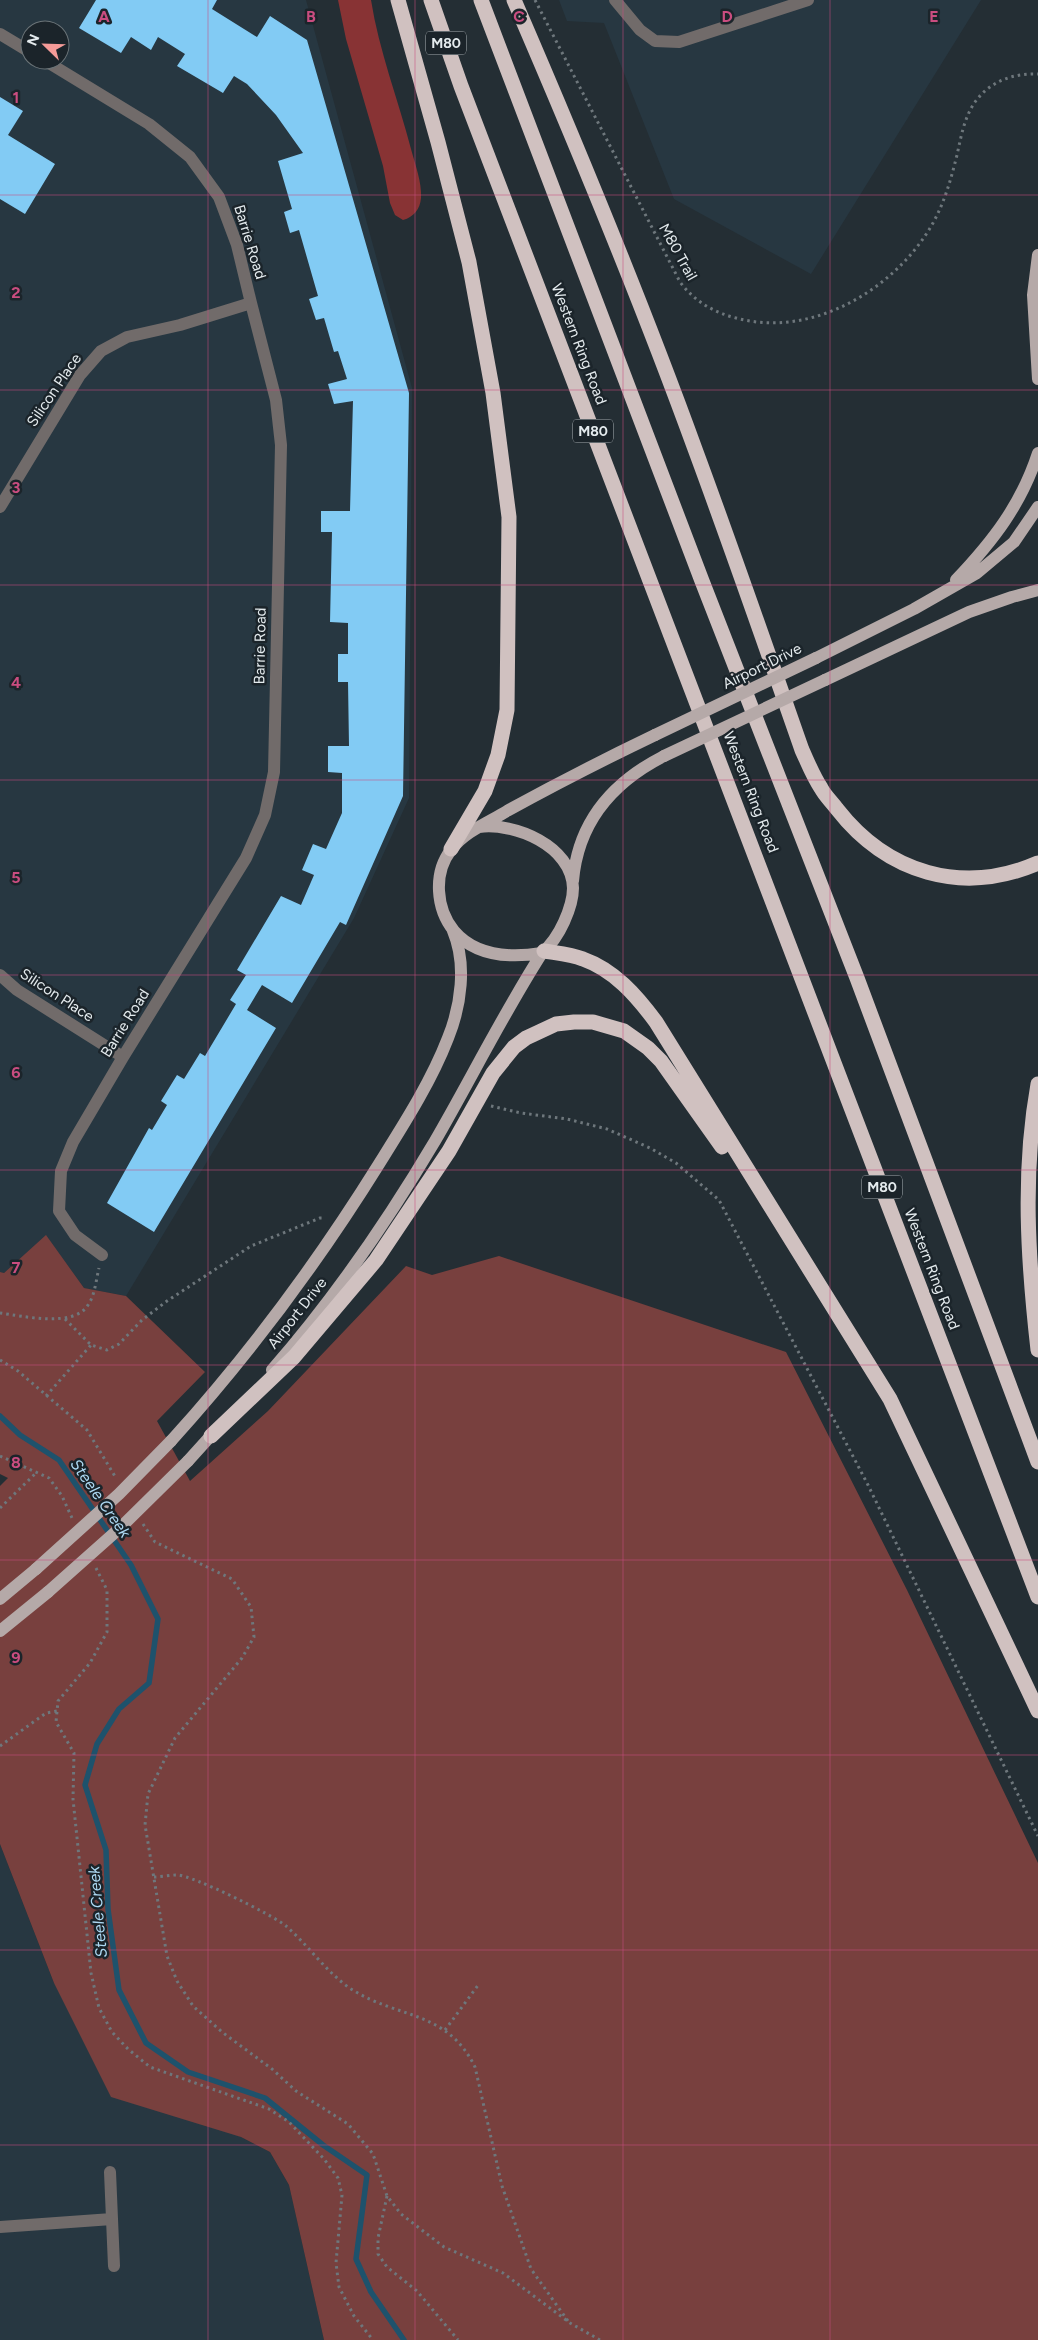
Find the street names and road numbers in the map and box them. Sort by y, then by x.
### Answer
road number: M80 [426,32,466,54]
street label: Barrie Road [230,203,270,281]
street label: M80 Trail [655,220,701,284]
street label: Western Ring Road [548,281,610,407]
street label: Silicon Place [23,350,85,430]
road number: M80 [573,420,613,442]
street label: Barrie Road [250,607,270,685]
street label: Airport Drive [720,639,804,693]
street label: Western Ring Road [720,729,782,855]
street label: Silicon Place [17,964,97,1026]
street label: Barrie Road [97,986,153,1060]
road number: M80 [862,1176,902,1198]
street label: Western Ring Road [901,1206,963,1332]
street label: Airport Drive [264,1274,330,1352]

